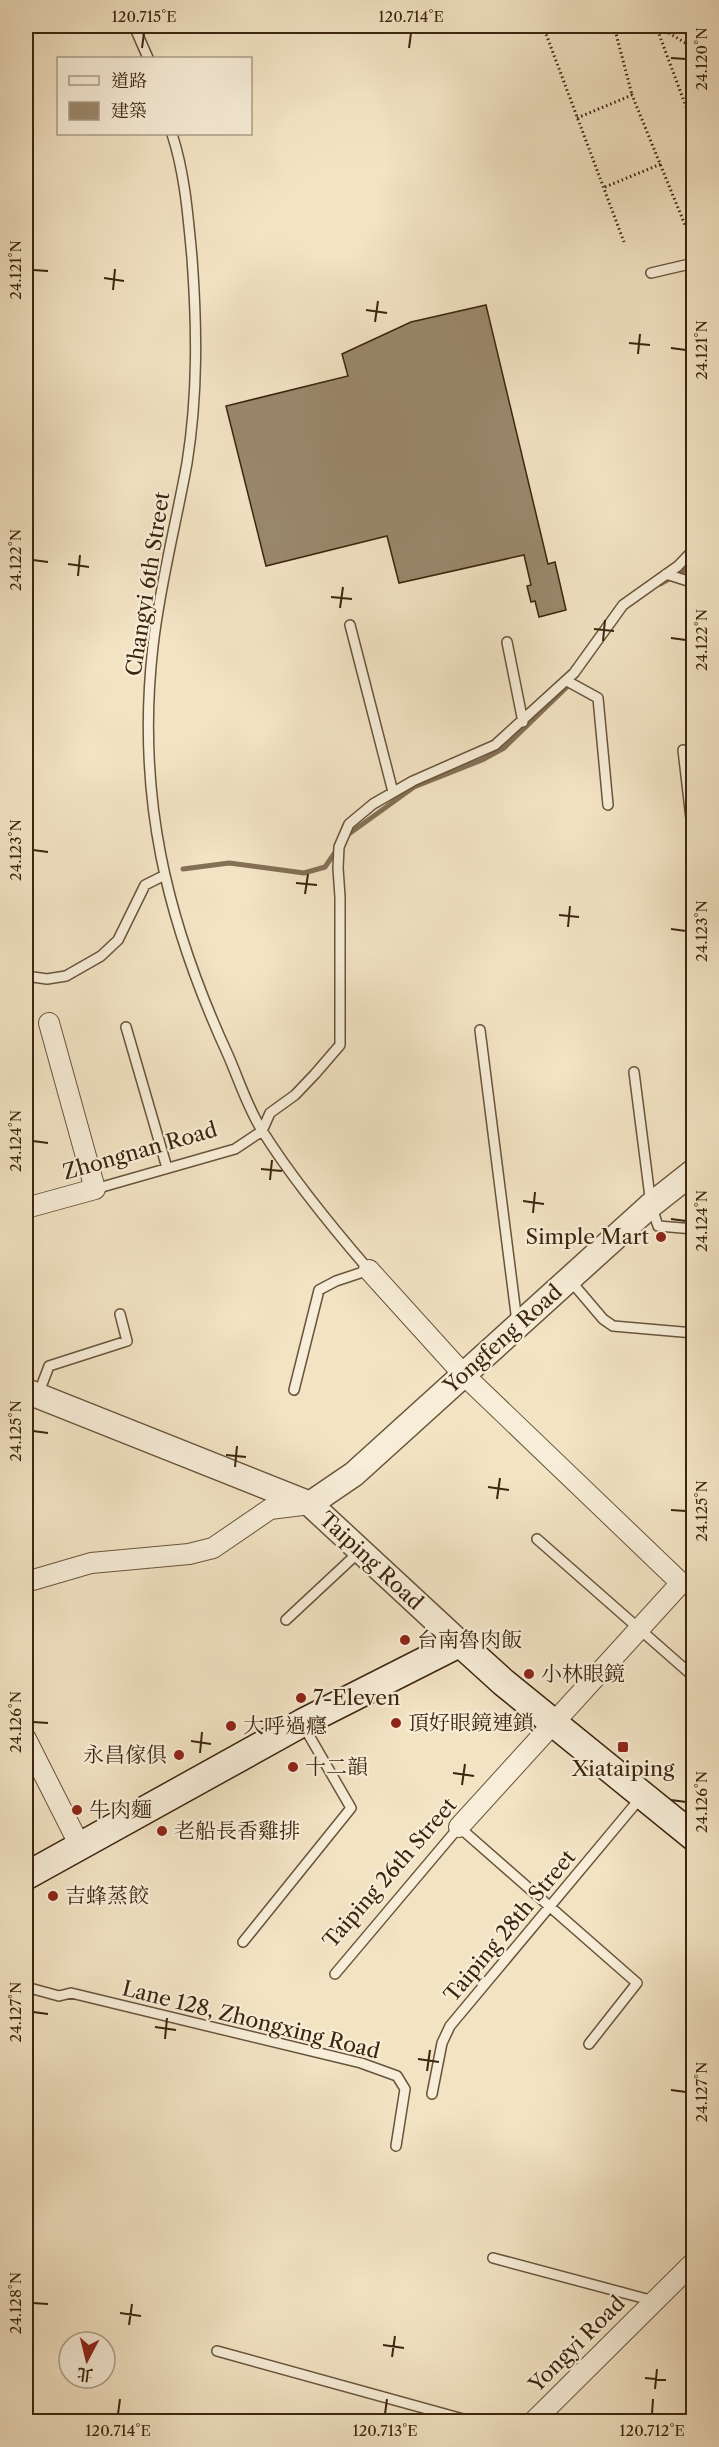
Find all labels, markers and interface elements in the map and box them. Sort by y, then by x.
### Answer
text: 120.715°E [111,7,177,26]
text: 120.714°E [378,7,444,26]
text: 24.120°N [692,27,711,91]
legend [57,57,252,135]
text: 道路 [111,70,147,92]
text: 建築 [111,100,147,122]
text: 24.121°N [6,240,25,300]
text: 24.121°N [692,320,711,380]
street label: Changyi 6th Street [121,489,175,678]
text: 24.122°N [6,529,25,591]
text: 24.122°N [692,609,711,671]
text: 24.123°N [6,819,25,881]
text: 24.123°N [692,900,711,962]
text: 24.124°N [6,1110,25,1172]
street label: Zhongnan Road [60,1116,220,1184]
text: 24.124°N [692,1190,711,1252]
place label: Simple Mart [526,1224,650,1249]
marker: Simple Mart [654,1230,668,1244]
street label: Yongfeng Road [438,1279,567,1399]
text: 24.125°N [6,1400,25,1462]
text: 24.125°N [692,1480,711,1542]
street label: Taiping Road [314,1506,428,1615]
place label: 台南魯肉飯 [417,1627,522,1652]
marker: 台南魯肉飯 [398,1633,412,1647]
place label: 小林眼鏡 [541,1661,625,1686]
marker: 小林眼鏡 [522,1667,536,1681]
place label: 7-Eleven [313,1685,400,1710]
text: 24.126°N [6,1691,25,1753]
marker: 7-Eleven [294,1691,308,1705]
place label: 頂好眼鏡連鎖 [408,1710,534,1735]
place label: 大呼過癮 [243,1713,327,1738]
marker: 頂好眼鏡連鎖 [389,1716,403,1730]
marker: 大呼過癮 [224,1719,238,1733]
marker: Xiataiping [616,1740,630,1754]
place label: 永昌傢俱 [83,1742,167,1767]
marker: 永昌傢俱 [172,1748,186,1762]
place label: 十二韻 [305,1754,368,1779]
place label: Xiataiping [571,1756,675,1781]
marker: 十二韻 [286,1760,300,1774]
text: 24.126°N [692,1771,711,1833]
street label: Taiping 26th Street [318,1792,462,1953]
place label: 牛肉麵 [89,1797,152,1822]
marker: 牛肉麵 [70,1803,84,1817]
place label: 老船長香雞排 [174,1818,300,1843]
marker: 老船長香雞排 [155,1824,169,1838]
street label: Taiping 28th Street [439,1844,581,2007]
place label: 吉蜂蒸餃 [65,1883,149,1908]
marker: 吉蜂蒸餃 [46,1889,60,1903]
street label: Lane 128, Zhongxing Road [120,1975,383,2064]
text: 24.127°N [6,1982,25,2042]
text: 24.127°N [692,2062,711,2122]
text: 24.128°N [6,2272,25,2334]
street label: Yongyi Road [523,2290,630,2397]
north arrow [57,2330,117,2390]
text: 北 [76,2364,94,2386]
text: 120.714°E [85,2421,151,2440]
text: 120.713°E [352,2421,418,2440]
text: 120.712°E [619,2421,685,2440]

